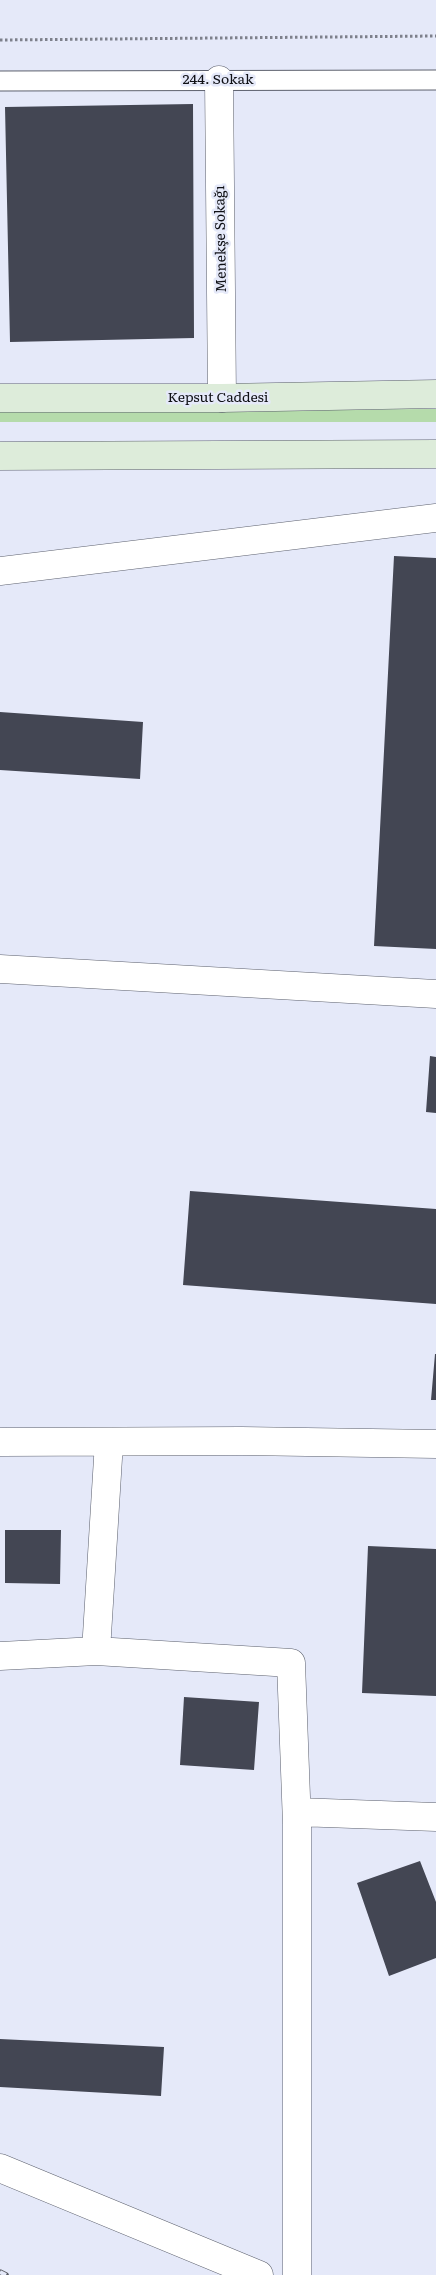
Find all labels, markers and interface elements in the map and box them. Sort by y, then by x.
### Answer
street label: 244. Sokak [183,72,253,88]
street label: Menekşe Sokağı [212,185,230,293]
street label: Kepsut Caddesi [167,390,269,406]

